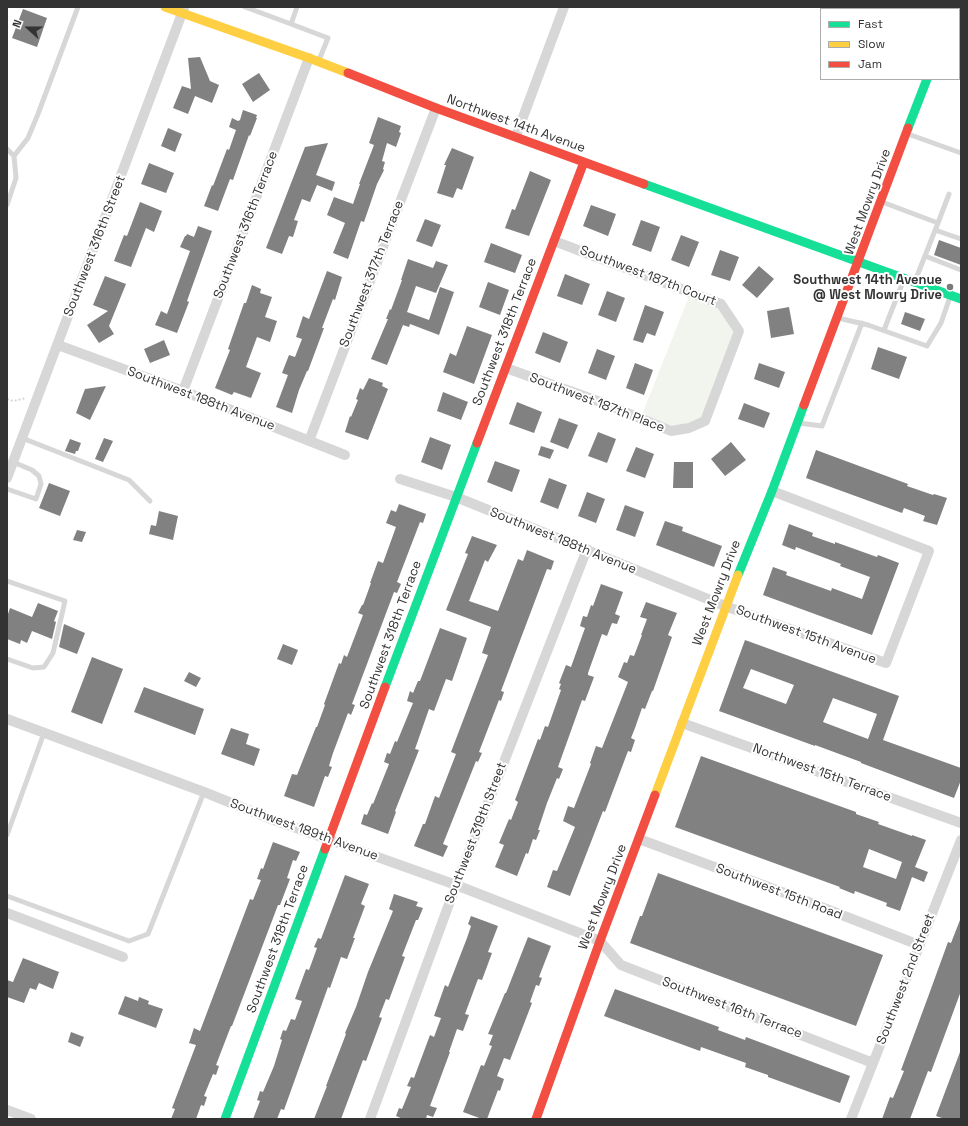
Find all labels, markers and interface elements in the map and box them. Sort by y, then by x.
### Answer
north arrow [8,8,48,48]
legend [820,8,960,80]
text: Fast [858,16,883,32]
text: N [9,18,25,30]
text: Slow [858,36,885,52]
text: Jam [858,56,882,72]
street label: Northwest 14th Avenue [445,92,587,156]
street label: West Mowry Drive [842,147,894,257]
street label: Southwest 316th Terrace [211,149,281,301]
street label: Southwest 316th Street [61,173,129,319]
street label: Southwest 317th Terrace [337,198,407,350]
street label: Southwest 187th Court [577,243,719,309]
street label: Southwest 318th Terrace [470,256,540,408]
place label: Southwest 14th Avenue @ West Mowry Drive [793,272,942,303]
marker: Southwest 14th Avenue @ West Mowry Drive [945,282,955,292]
street label: Southwest 188th Avenue [125,364,277,434]
street label: Southwest 187th Place [527,370,667,436]
street label: Southwest 188th Avenue [487,504,639,578]
street label: West Mowry Drive [690,538,744,648]
street label: Southwest 318th Terrace [357,559,425,711]
street label: Southwest 15th Avenue [734,602,878,668]
street label: Northwest 15th Terrace [751,741,893,805]
street label: Southwest 319th Street [442,760,510,906]
street label: Southwest 189th Avenue [228,796,380,864]
street label: West Mowry Drive [576,842,630,952]
street label: Southwest 15th Road [714,861,844,923]
street label: Southwest 318th Terrace [244,863,312,1015]
street label: Southwest 2nd Street [874,911,938,1047]
street label: Southwest 16th Terrace [660,974,804,1042]

